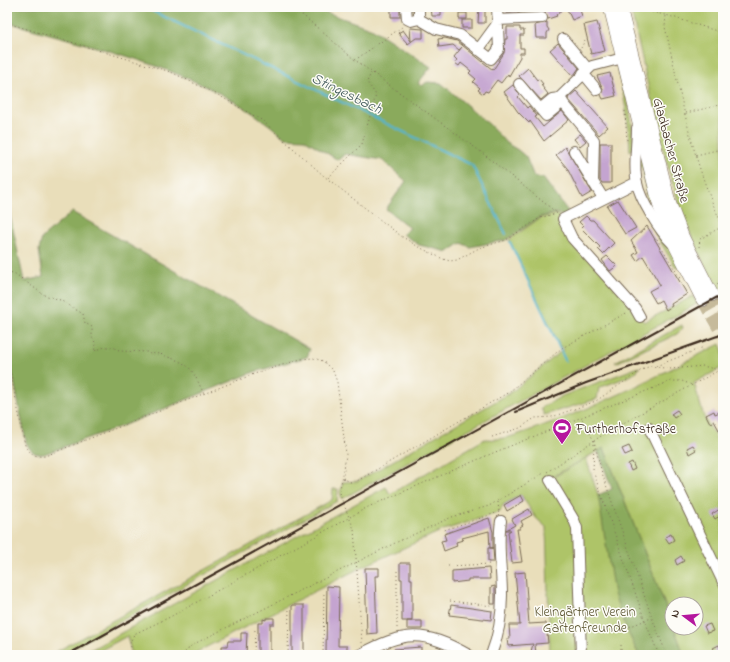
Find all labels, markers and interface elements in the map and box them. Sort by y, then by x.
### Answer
water label: Stingesbach [307,67,386,122]
street label: Gladbacher Straße [646,96,695,206]
sports icon: Furtherhofstraße [551,417,573,445]
place label: Furtherhofstraße [575,419,677,440]
north arrow [664,596,704,636]
park label: Kleingärtner Verein Gartenfreunde [534,602,636,639]
text: N [667,608,684,619]

